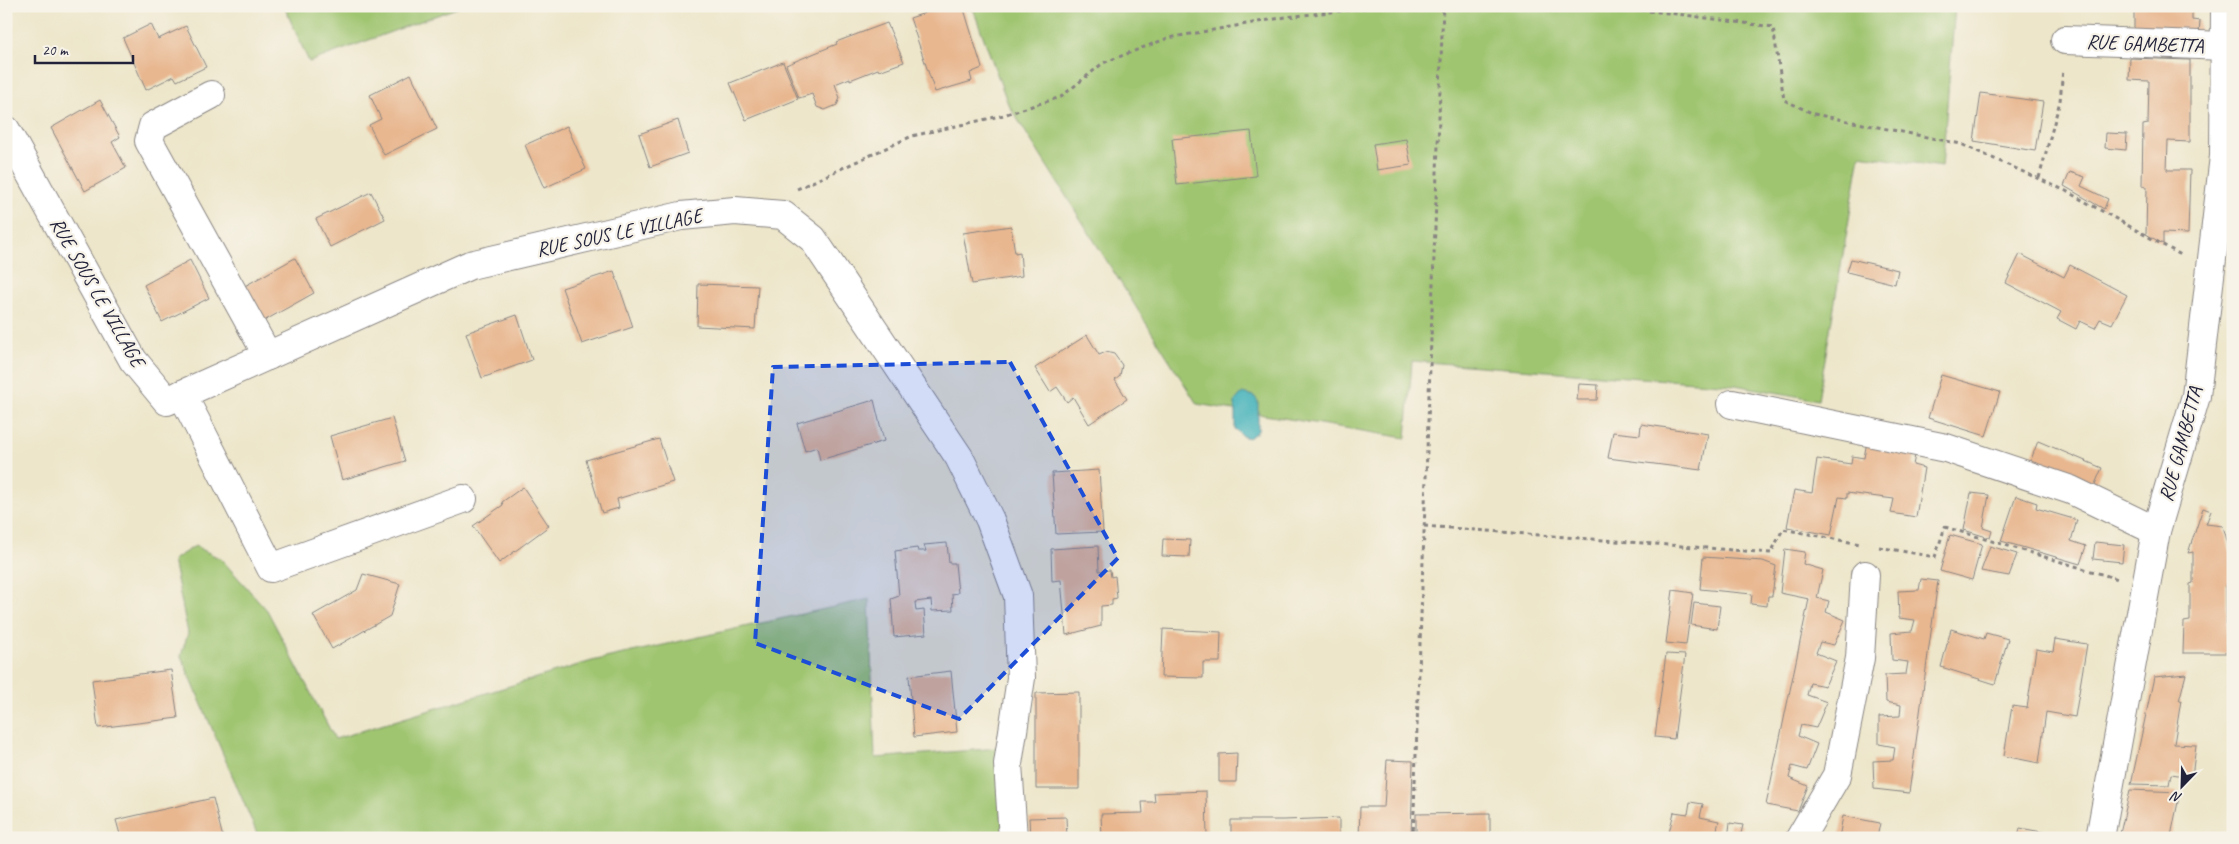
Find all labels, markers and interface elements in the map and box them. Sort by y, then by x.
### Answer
street label: RUE GAMBETTA [2086,29,2205,58]
scale bar [35,32,132,64]
text: 20 m [42,41,69,60]
street label: RUE SOUS LE VILLAGE [534,202,707,262]
street label: RUE SOUS LE VILLAGE [45,213,152,374]
street label: RUE GAMBETTA [2153,383,2208,504]
north arrow [2156,762,2206,812]
text: N [2168,787,2184,807]

